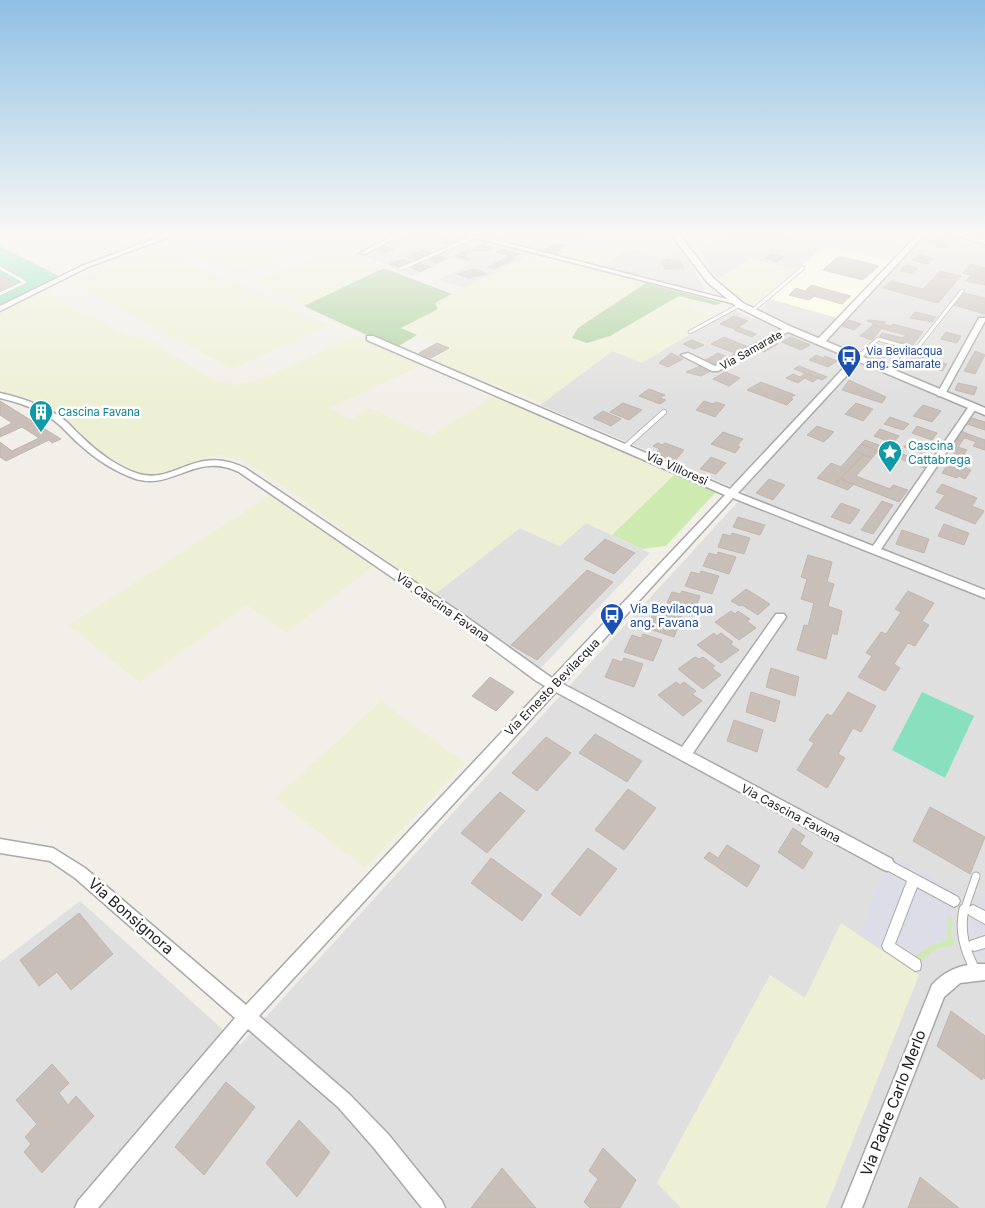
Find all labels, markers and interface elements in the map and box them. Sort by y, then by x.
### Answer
street label: Via Samarate [718,327,784,373]
bus stop icon: Via Bevilacqua ang. Samarate [836,344,862,378]
place label: Via Bevilacqua ang. Samarate [866,344,942,371]
building icon: Cascina Favana [28,399,54,433]
place label: Cascina Favana [58,405,140,419]
place label: Cascina Cattabrega [908,438,971,467]
place icon: Cascina Cattabrega [877,439,903,473]
street label: Via Villoresi [644,448,710,488]
street label: Via Cascina Favana [393,569,493,645]
place label: Via Bevilacqua ang. Favana [630,601,713,630]
bus stop icon: Via Bevilacqua ang. Favana [599,602,625,636]
street label: Via Ernesto Bevilacqua [501,635,603,739]
street label: Via Cascina Favana [739,780,843,846]
street label: Via Bonsignora [84,874,178,958]
street label: Via Padre Carlo Merlo [856,1027,930,1179]

